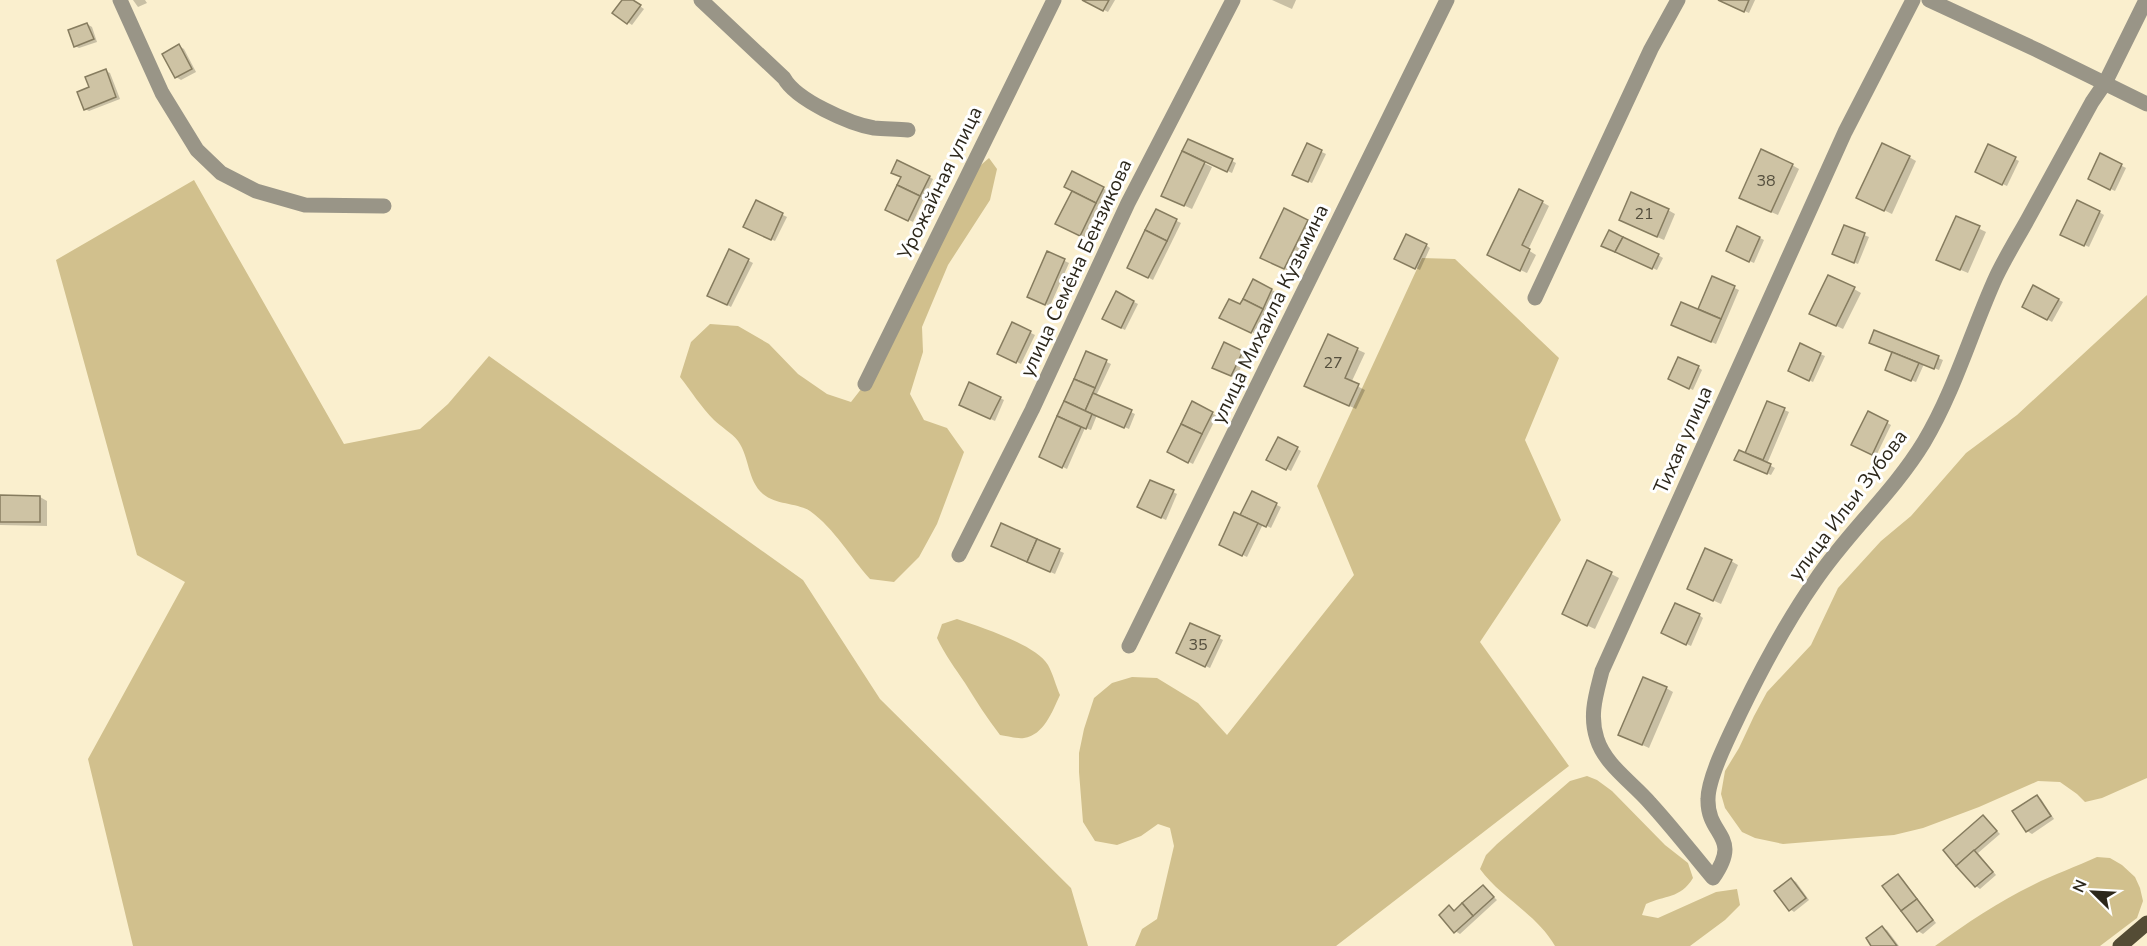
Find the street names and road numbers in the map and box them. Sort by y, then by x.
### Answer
street label: Урожайная улица [891,102,989,265]
street label: улица Семёна Бензикова [1014,155,1138,381]
street label: улица Михаила Кузьмина [1205,200,1335,428]
street label: Тихая улица [1647,382,1719,498]
street label: улица Ильи Зубова [1782,424,1914,586]

